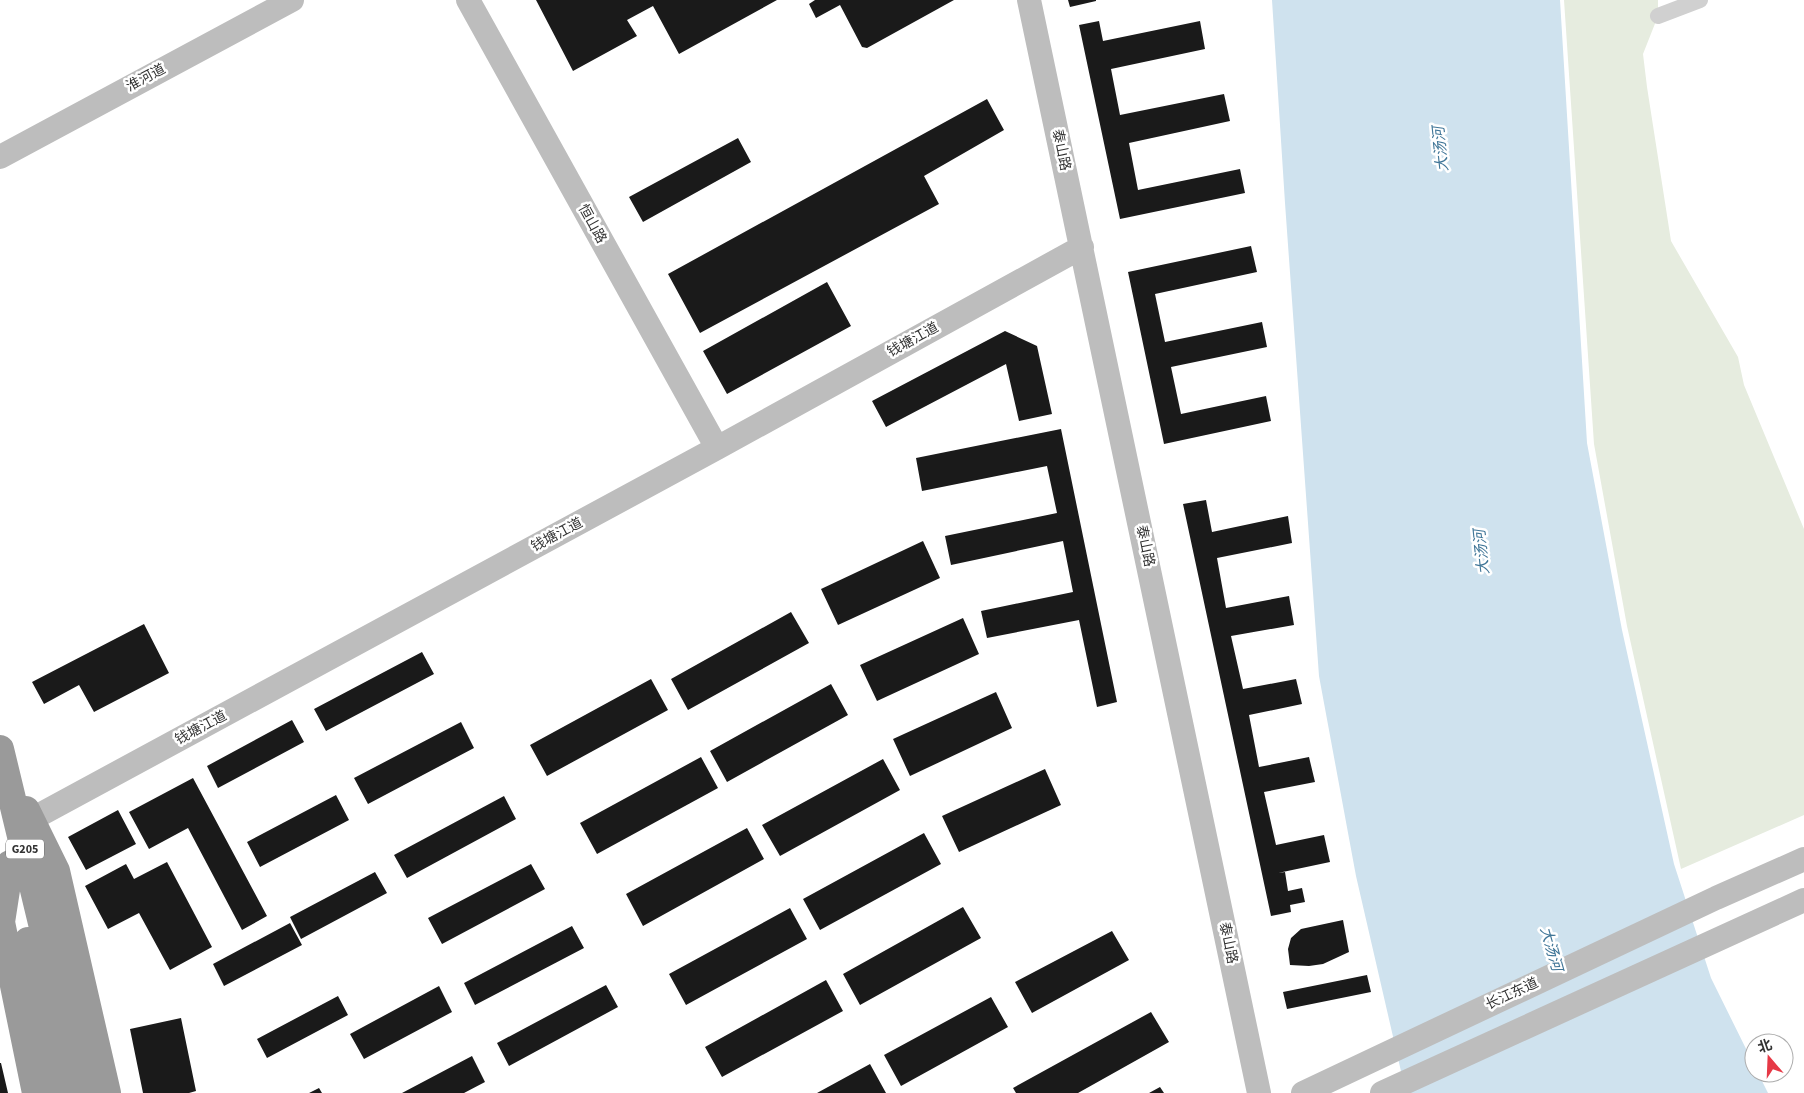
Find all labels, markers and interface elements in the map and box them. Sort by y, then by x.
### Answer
street label: 淮河道 [123,59,169,97]
water label: 大汤河 [1428,123,1454,172]
street label: 泰山路 [1047,127,1075,173]
street label: 恒山路 [573,201,611,247]
street label: 钱塘江道 [884,318,942,362]
street label: 钱塘江道 [528,513,586,557]
street label: 泰山路 [1131,523,1159,569]
water label: 大汤河 [1469,526,1495,575]
street label: 钱塘江道 [172,706,230,750]
road number: G205 [6,840,44,859]
street label: 泰山路 [1214,920,1242,966]
water label: 大汤河 [1535,924,1568,976]
street label: 长江东道 [1482,973,1542,1015]
north arrow [1744,1033,1794,1083]
text: 北 [1755,1035,1775,1058]

